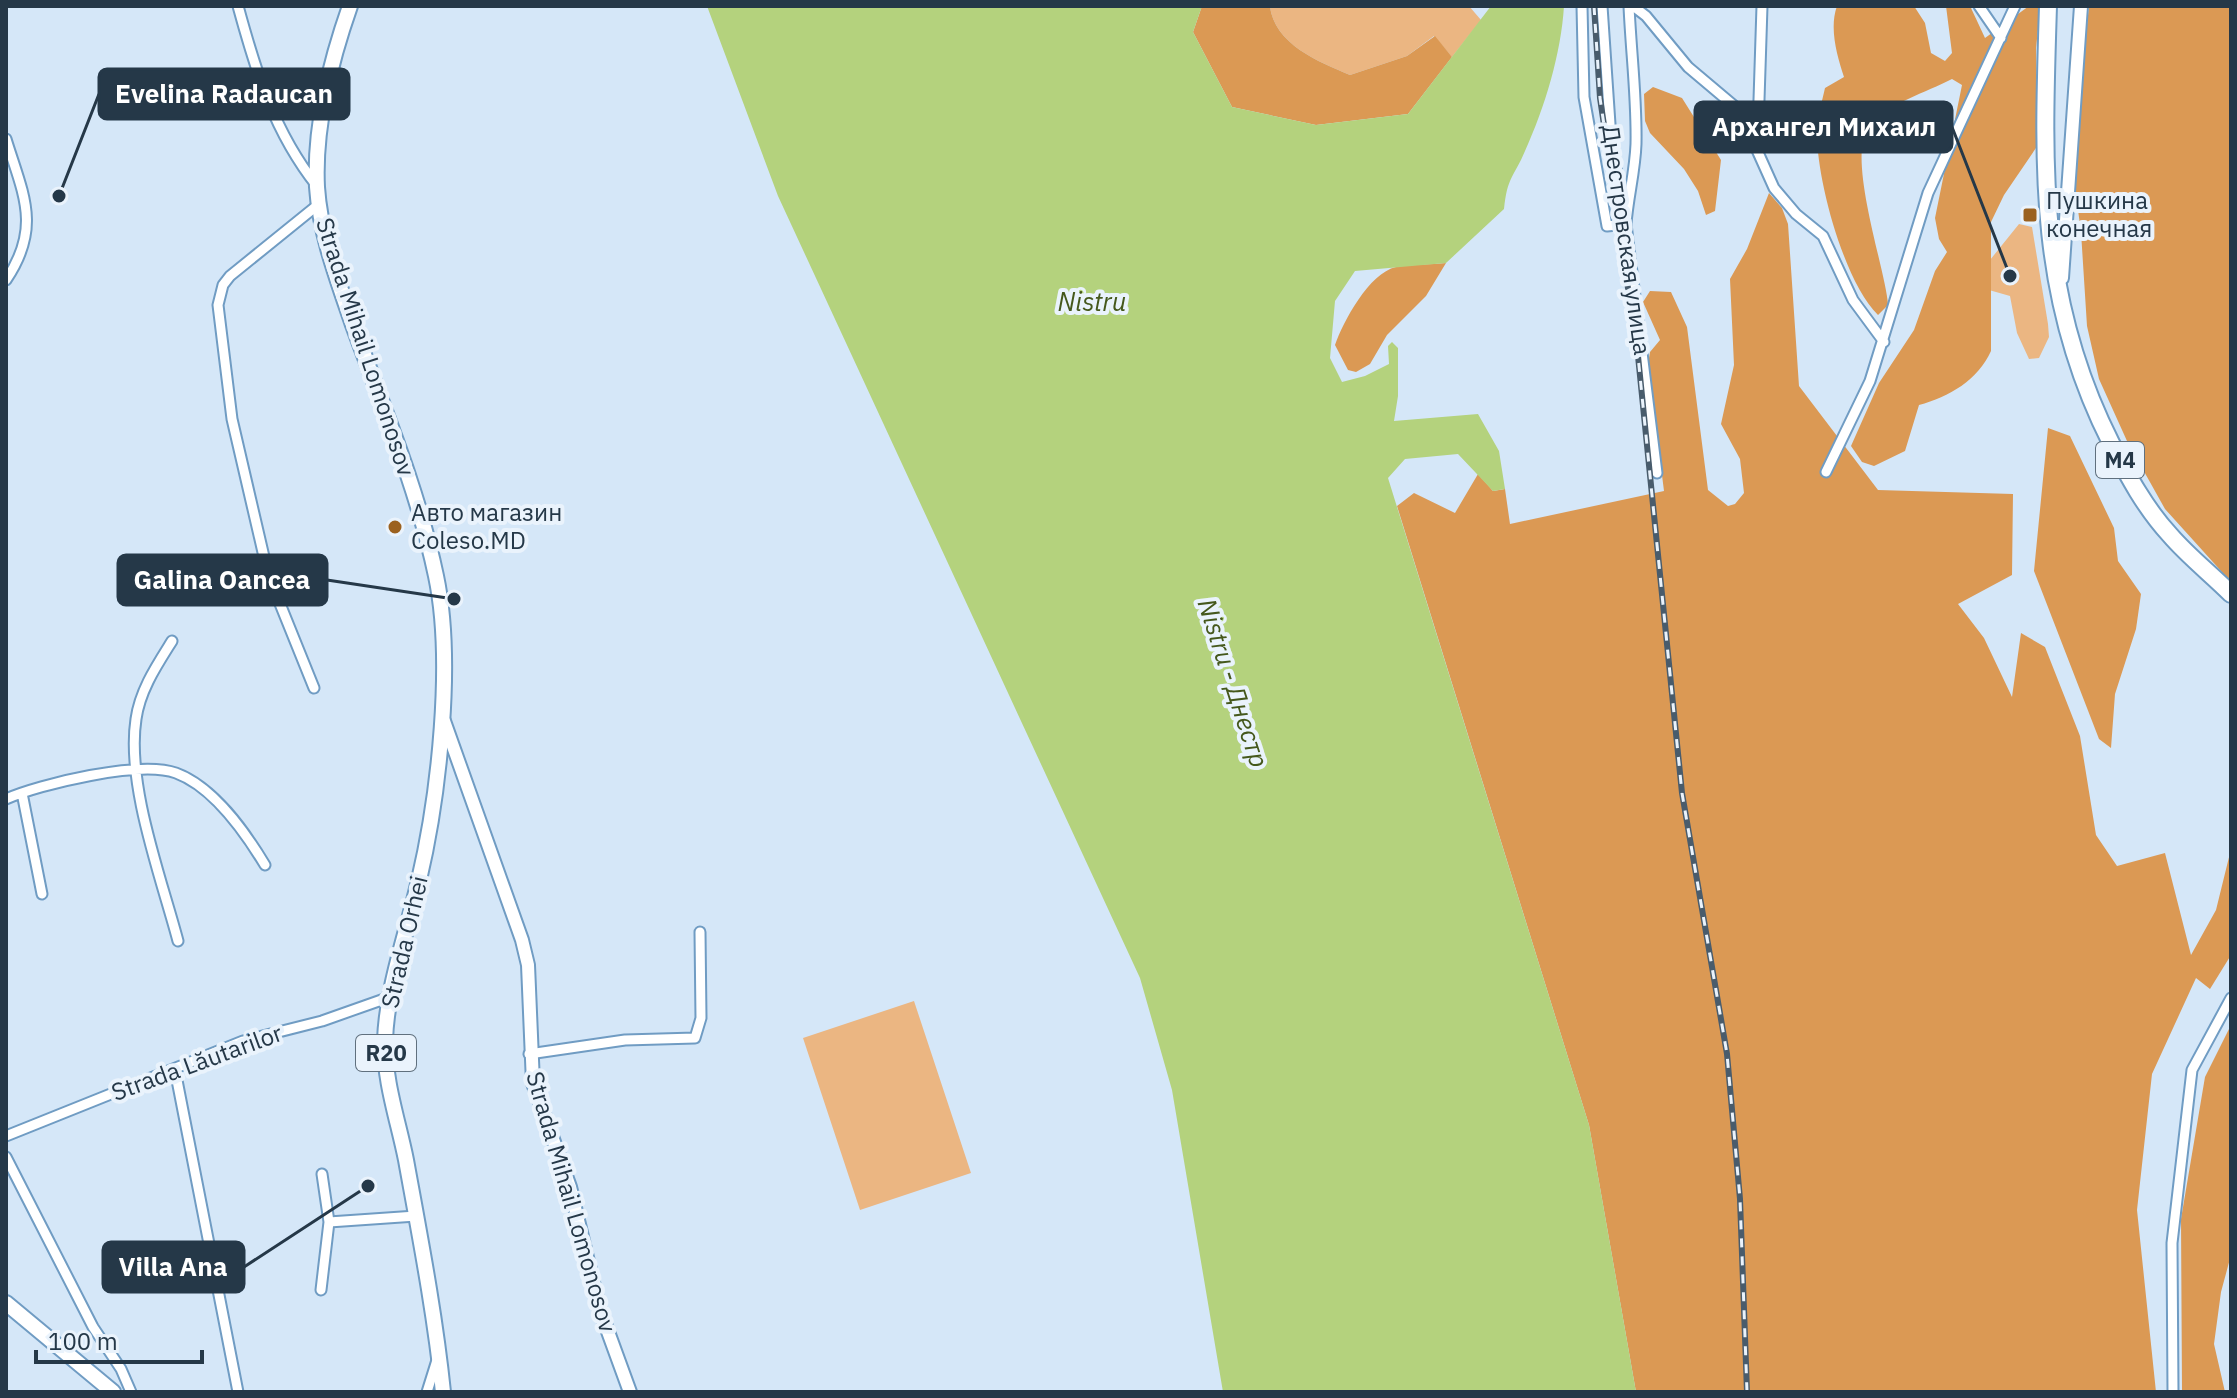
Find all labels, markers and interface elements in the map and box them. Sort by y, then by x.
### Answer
callout: Evelina Radaucan [99,69,349,119]
text: Evelina Radaucan [115,76,333,110]
callout: Архангел Михаил [1695,102,1952,152]
text: Архангел Михаил [1712,109,1936,143]
street label: Днестровская улица [1595,123,1659,357]
place label: Пушкина конечная [2046,184,2152,244]
marker: Пушкина конечная [2021,206,2039,224]
street label: Strada Mihail Lomonosov [309,213,423,480]
water label: Nistru [1058,284,1126,318]
road number: M4 [2096,442,2144,478]
place label: Авто магазин Coleso.MD [411,496,562,556]
marker: Авто магазин Coleso.MD [386,518,404,536]
callout: Galina Oancea [118,555,327,605]
text: Galina Oancea [134,562,311,596]
water label: Nistru - Днестр [1191,594,1277,772]
street label: Strada Orhei [373,872,435,1011]
street label: Strada Lăutarilor [107,1016,287,1108]
road number: R20 [356,1035,416,1071]
street label: Strada Mihail Lomonosov [519,1068,625,1336]
callout: Villa Ana [103,1242,244,1292]
text: Villa Ana [119,1249,228,1283]
scale bar [36,1314,202,1364]
text: 100 m [48,1325,118,1357]

